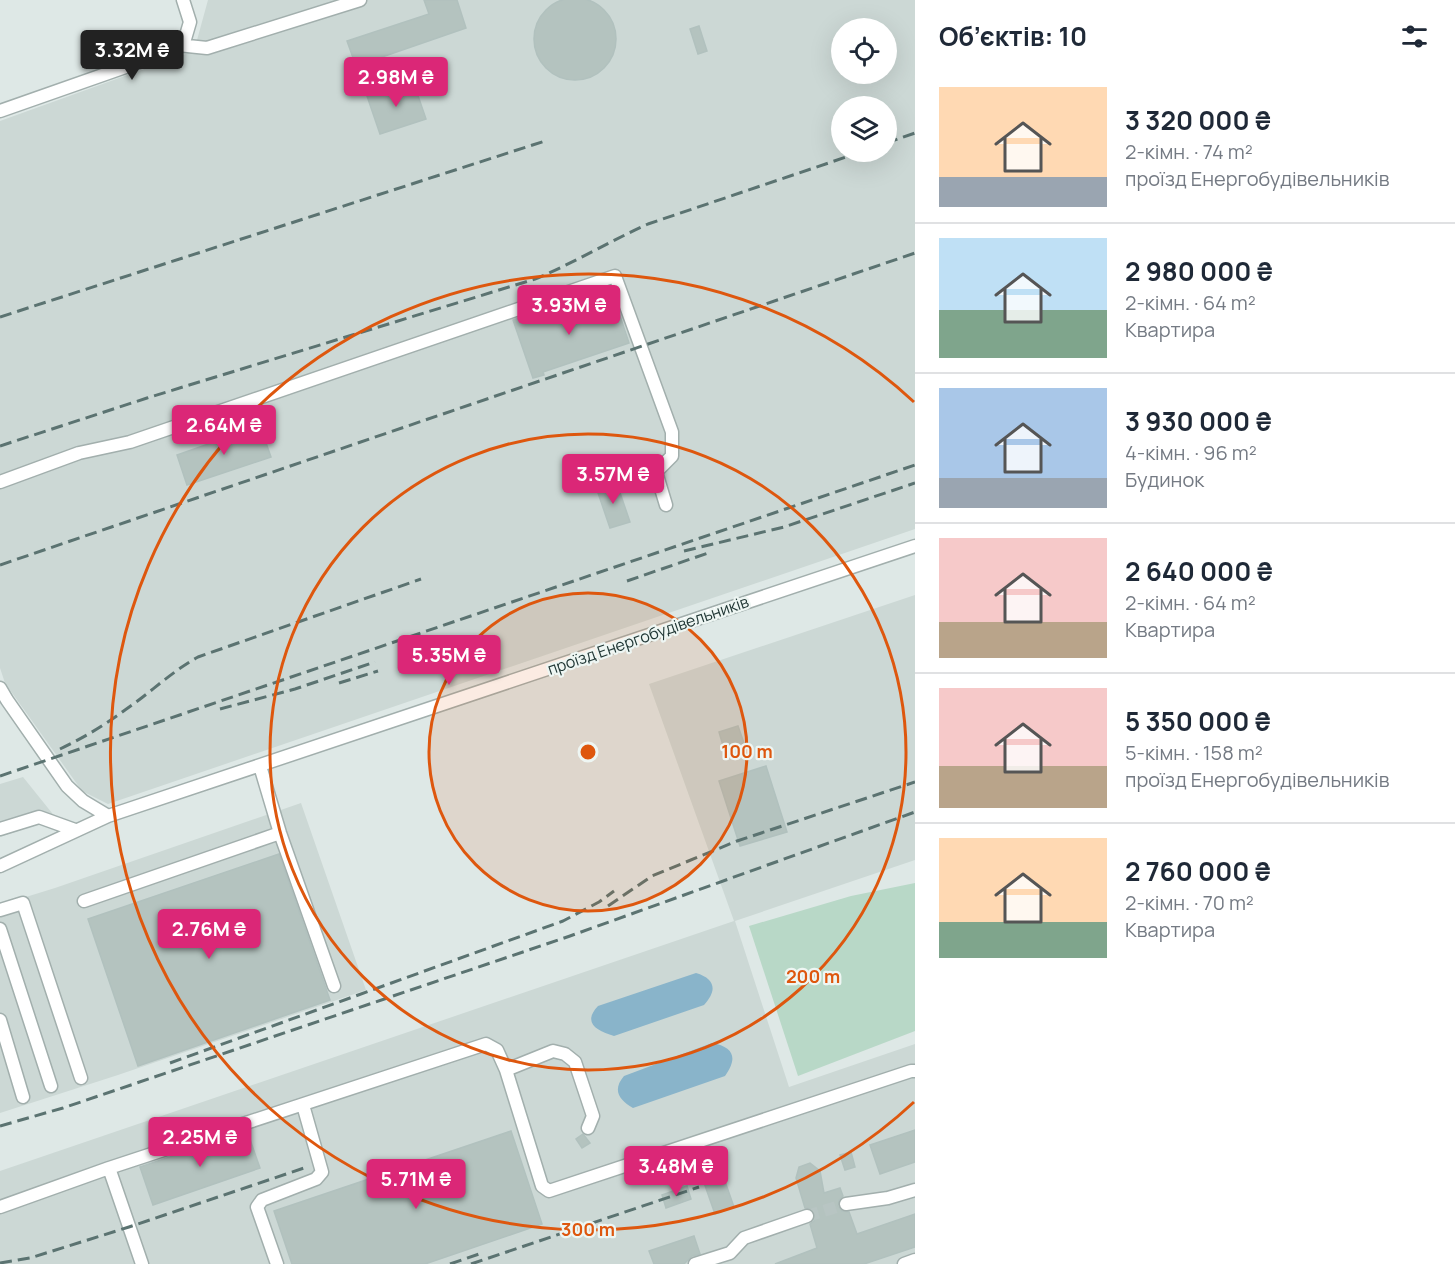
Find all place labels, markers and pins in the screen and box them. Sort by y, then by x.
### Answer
pin: 3.32M ₴ [77,30,187,81]
pin: 2.98M ₴ [341,57,451,108]
pin: 3.93M ₴ [514,285,624,336]
pin: 2.64M ₴ [169,405,279,456]
pin: 3.57M ₴ [558,454,668,505]
pin: 5.35M ₴ [394,635,504,686]
centre of rings [578,742,598,762]
pin: 2.76M ₴ [154,909,264,960]
pin: 2.25M ₴ [145,1117,255,1168]
pin: 3.48M ₴ [621,1146,731,1197]
pin: 5.71M ₴ [361,1159,471,1210]

